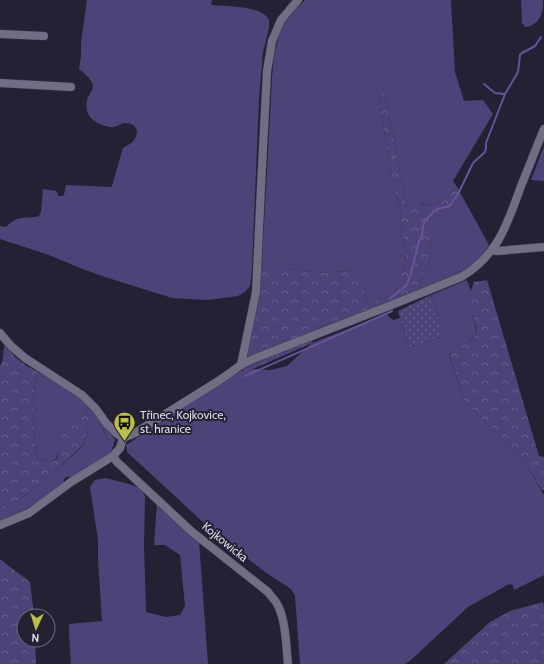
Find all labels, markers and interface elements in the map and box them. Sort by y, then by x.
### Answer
place label: Třinec, Kojkovice, st. hranice [140,407,226,436]
bus stop icon: Třinec, Kojkovice, st. hranice [112,409,138,442]
street label: Kojkowicka [199,518,252,565]
north arrow [16,608,56,648]
text: N [31,631,40,645]

